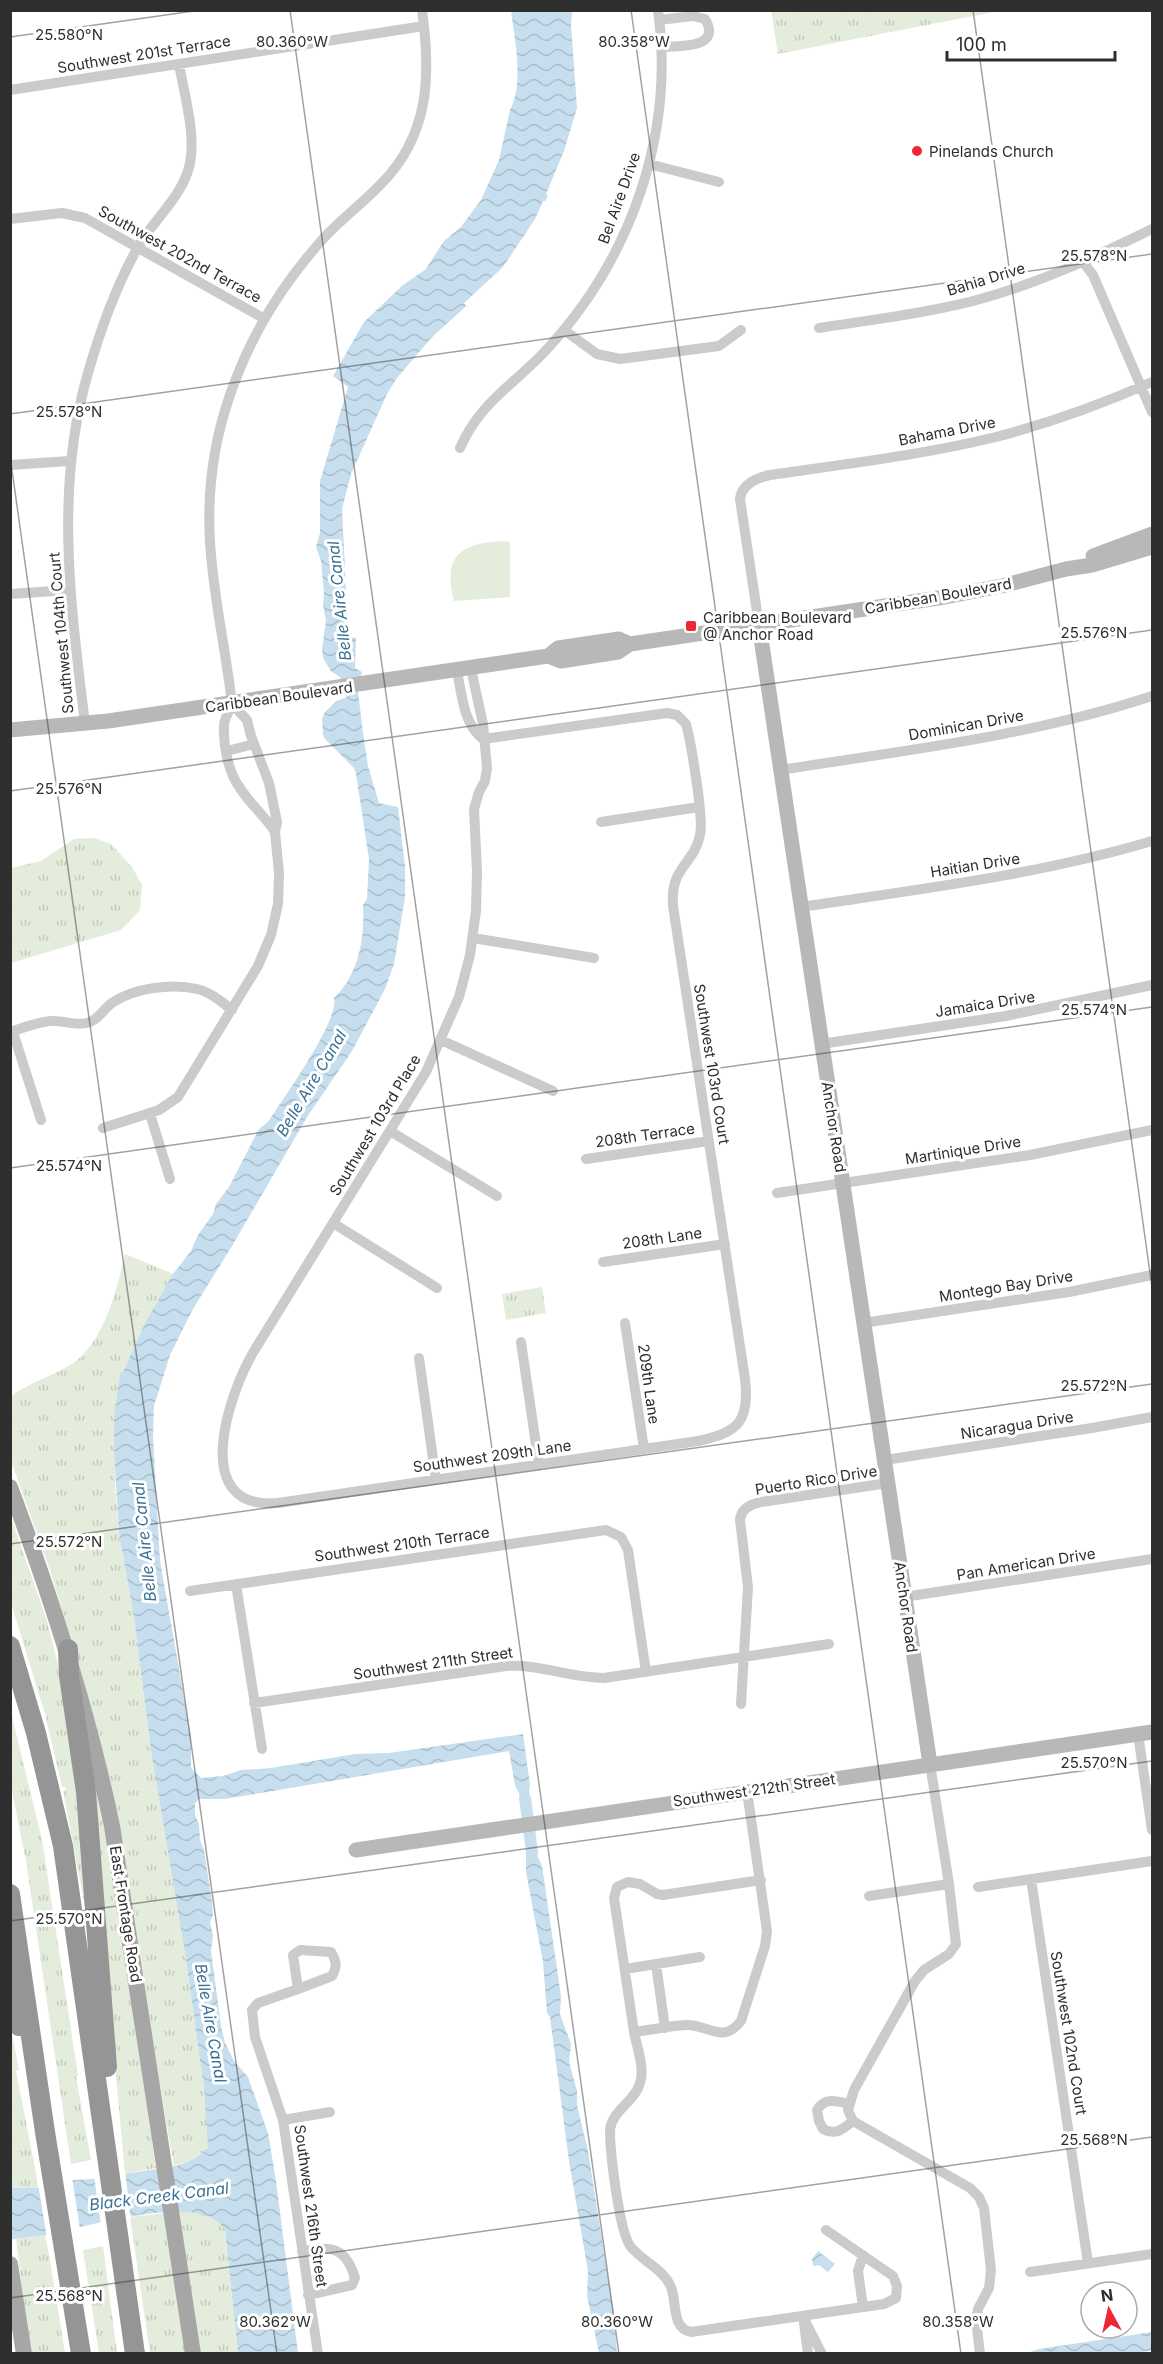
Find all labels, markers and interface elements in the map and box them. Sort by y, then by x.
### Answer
scale bar [947,24,1115,62]
text: 25.580°N [35,25,103,44]
street label: Southwest 201st Terrace [56,31,232,77]
text: 80.360°W [256,32,328,51]
text: 80.358°W [598,32,670,51]
text: 100 m [956,34,1007,55]
place label: Pinelands Church [929,142,1054,161]
marker: Pinelands Church [910,144,924,158]
street label: Bel Aire Drive [594,150,644,246]
street label: Southwest 202nd Terrace [95,201,265,307]
text: 25.578°N [1061,246,1127,265]
street label: Bahia Drive [945,258,1027,300]
text: 25.578°N [36,402,102,421]
street label: Bahama Drive [897,412,997,450]
water label: Belle Aire Canal [323,540,355,662]
street label: Southwest 104th Court [44,551,78,714]
street label: Caribbean Boulevard [863,574,1013,618]
place label: Caribbean Boulevard @ Anchor Road [703,608,852,644]
marker: Caribbean Boulevard @ Anchor Road [684,619,698,633]
text: 25.576°N [1061,623,1127,642]
street label: Caribbean Boulevard [204,677,354,717]
street label: Dominican Drive [907,706,1025,744]
text: 25.576°N [36,779,102,798]
street label: Haitian Drive [929,849,1021,881]
street label: Southwest 103rd Court [690,982,734,1146]
street label: Jamaica Drive [934,987,1036,1021]
text: 25.574°N [1061,1000,1127,1019]
water label: Belle Aire Canal [271,1026,351,1140]
street label: Southwest 103rd Place [325,1051,425,1199]
street label: Anchor Road [817,1080,851,1174]
street label: 208th Terrace [594,1119,696,1151]
street label: Martinique Drive [904,1131,1022,1169]
text: 25.574°N [36,1156,102,1175]
street label: 208th Lane [621,1223,703,1253]
street label: Montego Bay Drive [938,1266,1074,1306]
street label: 209th Lane [634,1343,664,1425]
text: 25.572°N [1061,1376,1127,1395]
street label: Nicaragua Drive [959,1407,1075,1443]
street label: Southwest 209th Lane [412,1435,572,1477]
street label: Puerto Rico Drive [754,1461,878,1499]
water label: Belle Aire Canal [128,1481,160,1603]
street label: Southwest 210th Terrace [313,1522,491,1566]
text: 25.572°N [36,1532,102,1551]
street label: Pan American Drive [955,1544,1097,1584]
street label: Anchor Road [890,1560,922,1654]
street label: Southwest 211th Street [352,1642,514,1684]
text: 25.570°N [1061,1753,1127,1772]
street label: Southwest 212th Street [672,1769,837,1811]
street label: East Frontage Road [106,1844,146,1984]
text: 25.570°N [36,1909,102,1928]
street label: Southwest 102nd Court [1047,1950,1091,2116]
water label: Belle Aire Canal [191,1962,231,2084]
street label: Southwest 216th Street [290,2124,332,2289]
text: 25.568°N [1060,2130,1128,2149]
water label: Black Creek Canal [88,2178,230,2214]
north arrow [1079,2280,1139,2340]
text: N [1099,2284,1114,2306]
text: 25.568°N [35,2286,103,2305]
text: 80.362°W [239,2312,311,2331]
text: 80.360°W [581,2312,653,2331]
text: 80.358°W [922,2312,994,2331]

